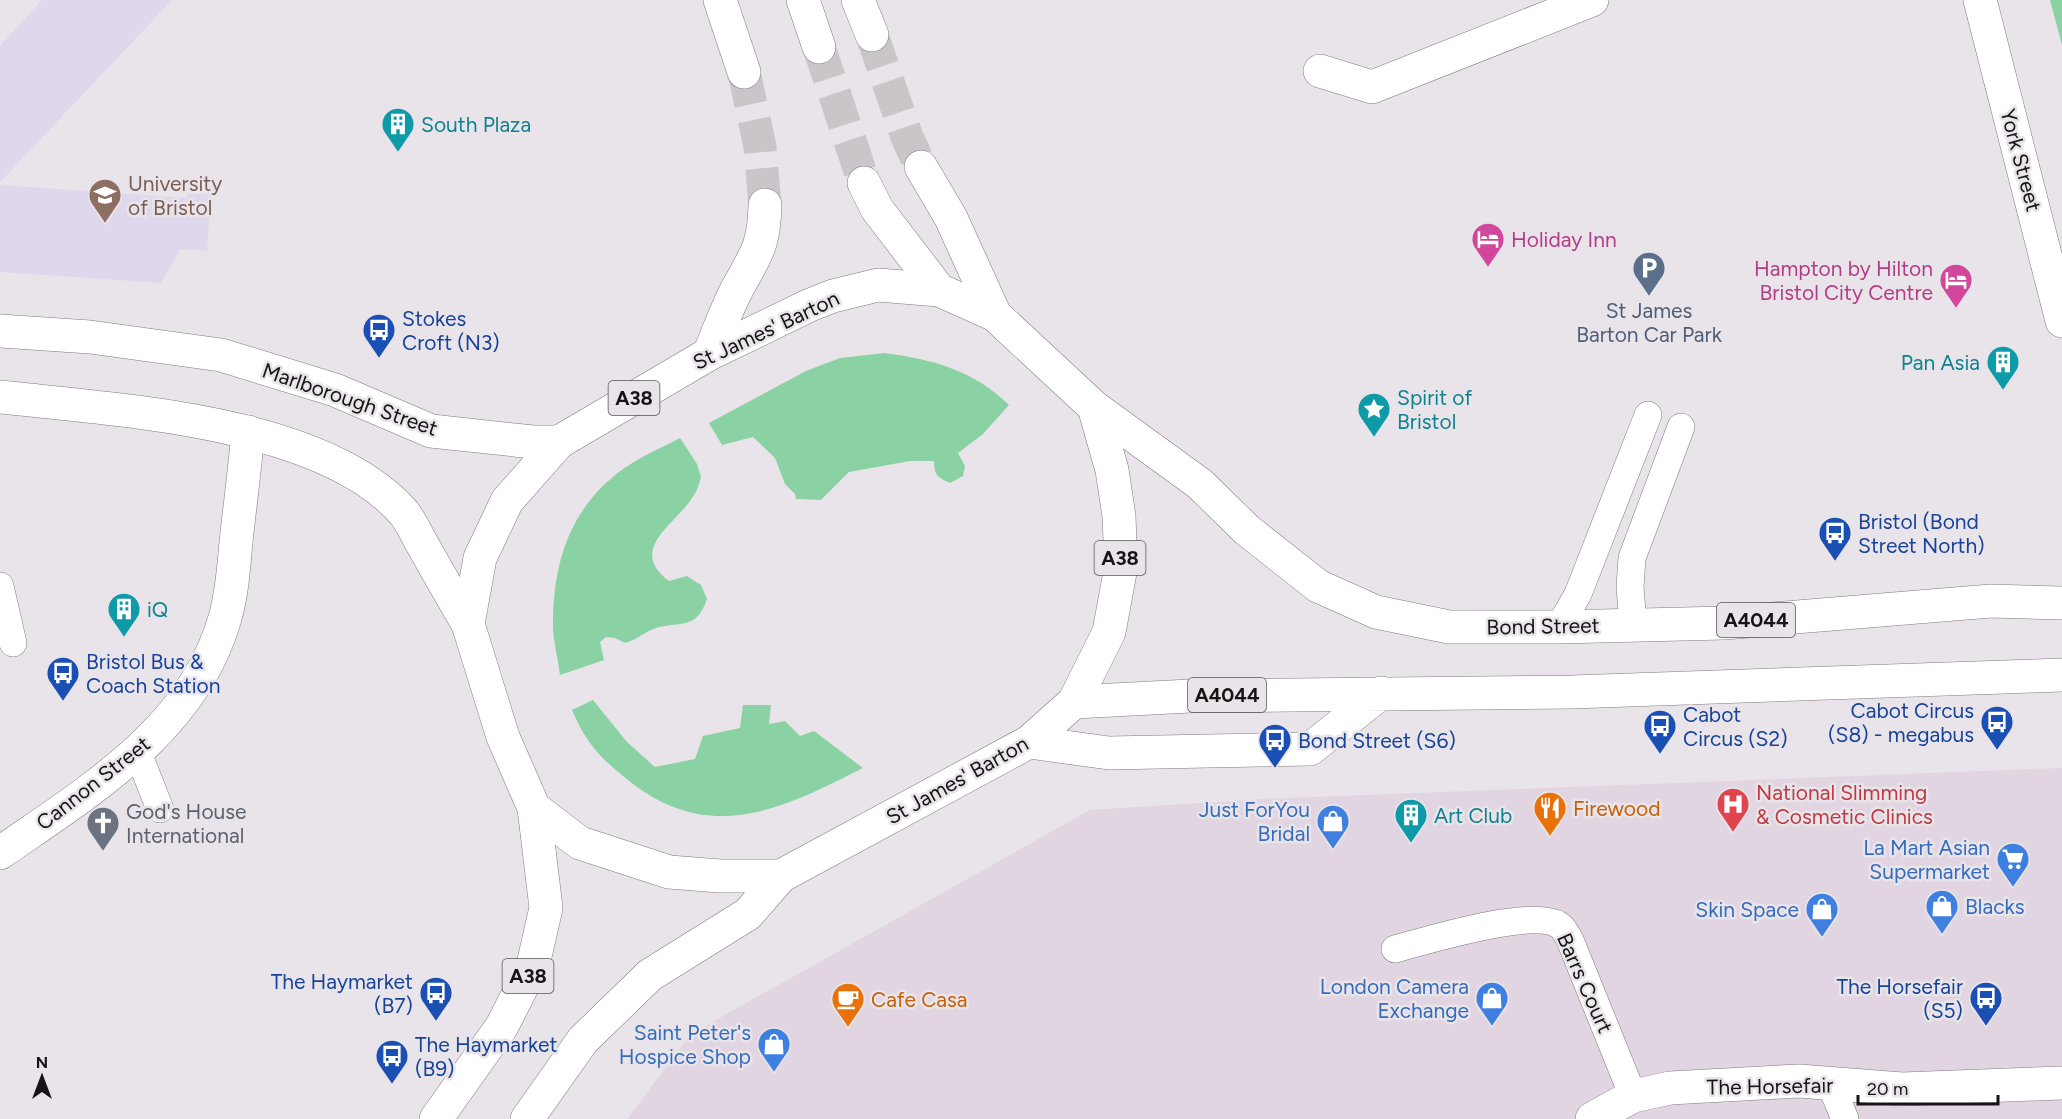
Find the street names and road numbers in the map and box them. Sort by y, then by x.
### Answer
street label: York Street [1995,106,2047,214]
street label: St James' Barton [689,285,843,375]
street label: Marlborough Street [259,357,441,441]
road number: A38 [608,381,660,415]
road number: A38 [1094,541,1146,575]
road number: A4044 [1717,603,1795,637]
street label: Bond Street [1486,613,1600,639]
road number: A4044 [1188,678,1266,712]
street label: Cannon Street [31,731,155,835]
street label: St James' Barton [882,731,1032,829]
street label: Barrs Court [1552,929,1618,1037]
road number: A38 [502,959,554,993]
street label: The Horsefair [1706,1072,1834,1100]

